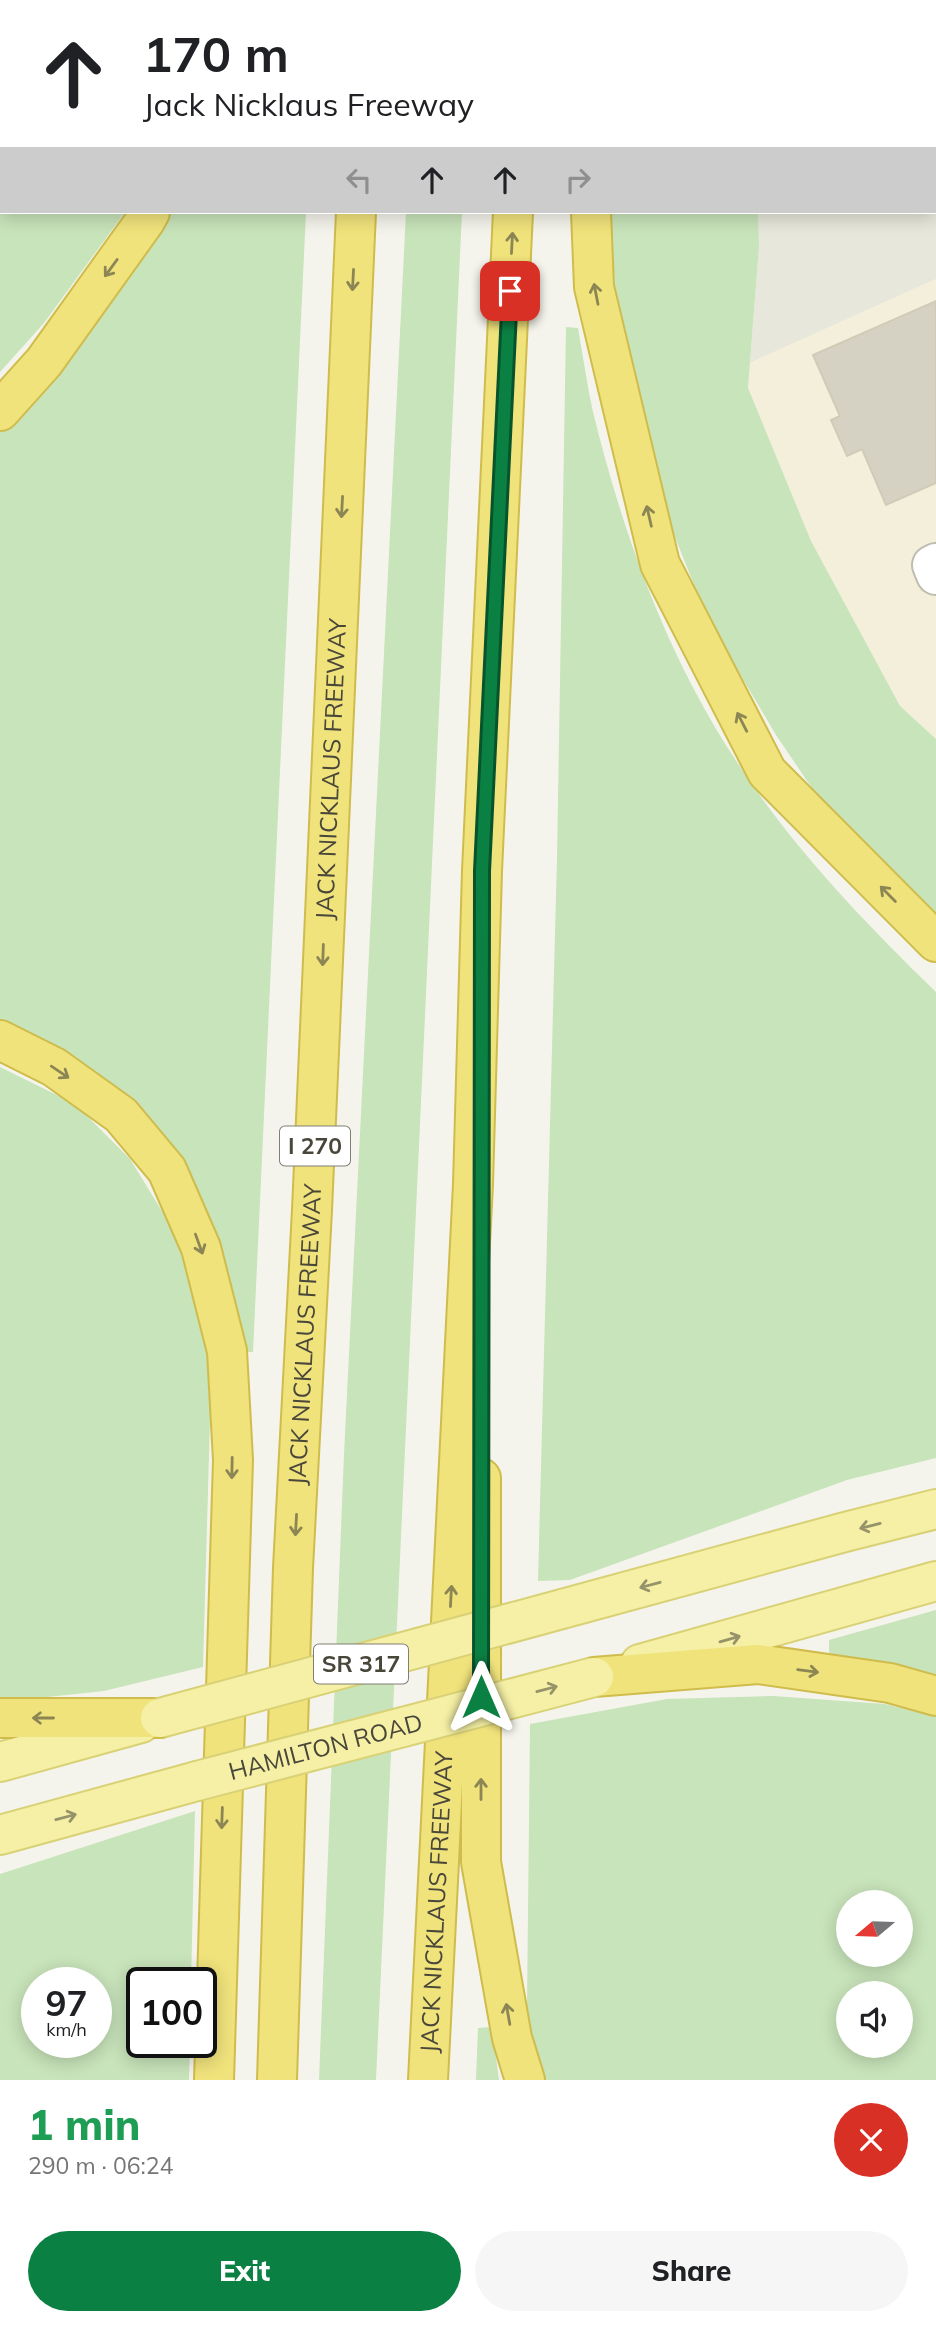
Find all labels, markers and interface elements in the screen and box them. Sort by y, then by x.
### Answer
text: 170 m [143,23,289,84]
icon: ahead [28,28,119,119]
text: Jack Nicklaus Freeway [143,84,474,124]
icon: left [340,161,378,199]
icon: ahead [413,161,451,199]
icon: ahead [486,161,524,199]
icon: right [559,161,597,199]
one-way arrow [505,231,518,254]
one-way arrow [104,258,119,277]
pin [480,261,540,321]
one-way arrow [346,268,359,291]
icon: arrive [491,272,529,310]
one-way arrow [588,283,602,306]
one-way arrow [336,495,349,518]
one-way arrow [641,505,655,528]
street label: JACK NICKLAUS FREEWAY [309,617,352,921]
one-way arrow [734,712,748,733]
one-way arrow [880,885,897,902]
one-way arrow [316,943,329,966]
one-way arrow [50,1065,69,1079]
road number: I 270 [280,1126,350,1166]
street label: JACK NICKLAUS FREEWAY [281,1183,327,1486]
one-way arrow [193,1233,206,1255]
one-way arrow [226,1456,239,1479]
one-way arrow [289,1513,302,1536]
one-way arrow [859,1520,882,1533]
one-way arrow [639,1579,662,1592]
one-way arrow [445,1585,458,1608]
one-way arrow [719,1631,741,1644]
road number: SR 317 [314,1644,408,1684]
position arrow [444,1660,518,1734]
one-way arrow [796,1665,819,1678]
one-way arrow [536,1682,558,1695]
street label: HAMILTON ROAD [225,1707,426,1786]
one-way arrow [31,1711,54,1725]
street label: JACK NICKLAUS FREEWAY [413,1750,459,2054]
one-way arrow [474,1778,488,1801]
one-way arrow [215,1806,229,1829]
one-way arrow [54,1810,77,1823]
north arrow [836,1890,914,1967]
map controls [836,1890,913,2058]
speed limit sign: 100 [126,1967,217,2058]
text: 97 [45,1981,88,2025]
button: sound [836,1981,913,2058]
one-way arrow [500,2003,514,2026]
text: km/h [46,2018,87,2041]
text: 1 min [28,2098,141,2151]
button: close [834,2103,908,2177]
text: 290 m · 06:24 [28,2151,173,2180]
button: Exit [28,2231,461,2311]
button: Share [475,2231,908,2311]

